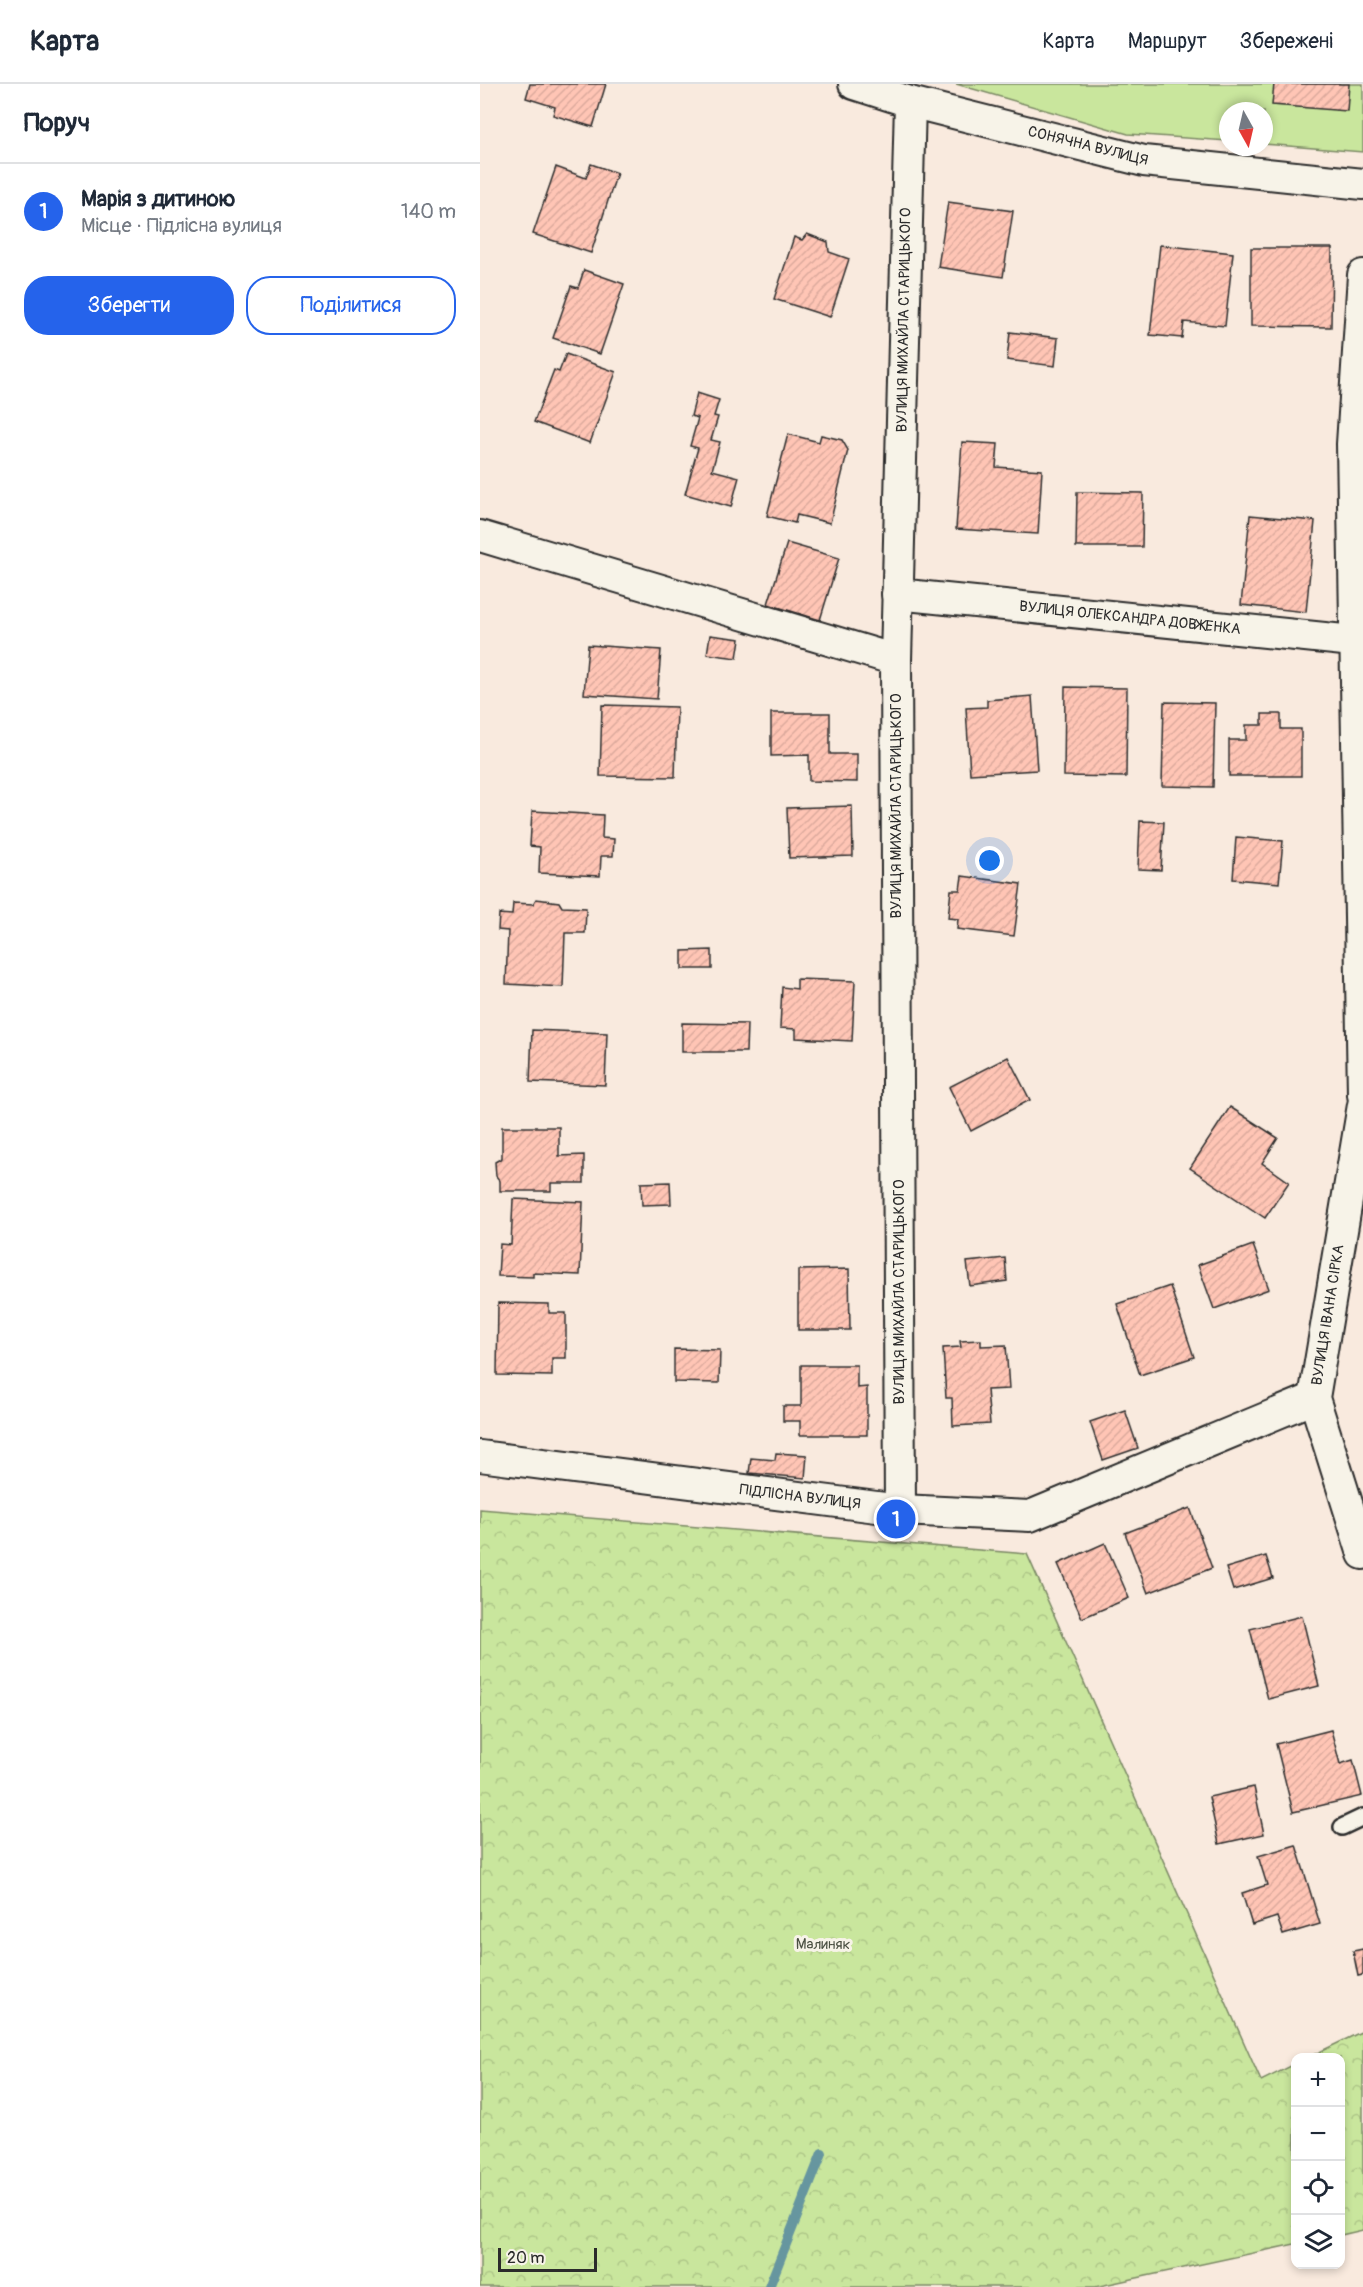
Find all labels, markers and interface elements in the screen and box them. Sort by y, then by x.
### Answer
text: Карта [30,24,99,59]
text: Карта [1043,28,1095,55]
text: Маршрут [1128,28,1207,55]
text: Збережені [1240,28,1333,55]
north arrow [1219,102,1273,156]
text: Поруч [24,107,90,139]
street label: СОНЯЧНА ВУЛИЦЯ [1026,122,1150,170]
text: Марія з дитиною [81,185,236,213]
text: 1 [40,199,47,224]
text: 140 m [401,199,456,224]
street label: ВУЛИЦЯ МИХАЙЛА СТАРИЦЬКОГО [893,207,915,433]
text: Місце · Підлісна вулиця [81,213,282,238]
button: Зберегти [24,276,234,335]
button: Поділитися [246,276,456,335]
street label: ВУЛИЦЯ ОЛЕКСАНДРА ДОВЖЕНКА [1018,597,1242,639]
street label: ВУЛИЦЯ МИХАЙЛА СТАРИЦЬКОГО [887,694,906,918]
your location [975,846,1004,875]
street label: ВУЛИЦЯ МИХАЙЛА СТАРИЦЬКОГО [890,1180,909,1404]
street label: ВУЛИЦЯ ІВАНА СІРКА [1307,1243,1349,1387]
street label: ПІДЛІСНА ВУЛИЦЯ [738,1480,862,1514]
pin: 1 [876,1496,916,1542]
park label: Малиняк [796,1935,851,1954]
map controls [1291,2053,1345,2269]
button: + [1291,2053,1345,2107]
button: − [1291,2107,1345,2161]
button: locate [1291,2161,1345,2215]
button: layers [1291,2215,1345,2269]
scale bar [498,2245,597,2272]
text: 20 m [507,2248,545,2268]

